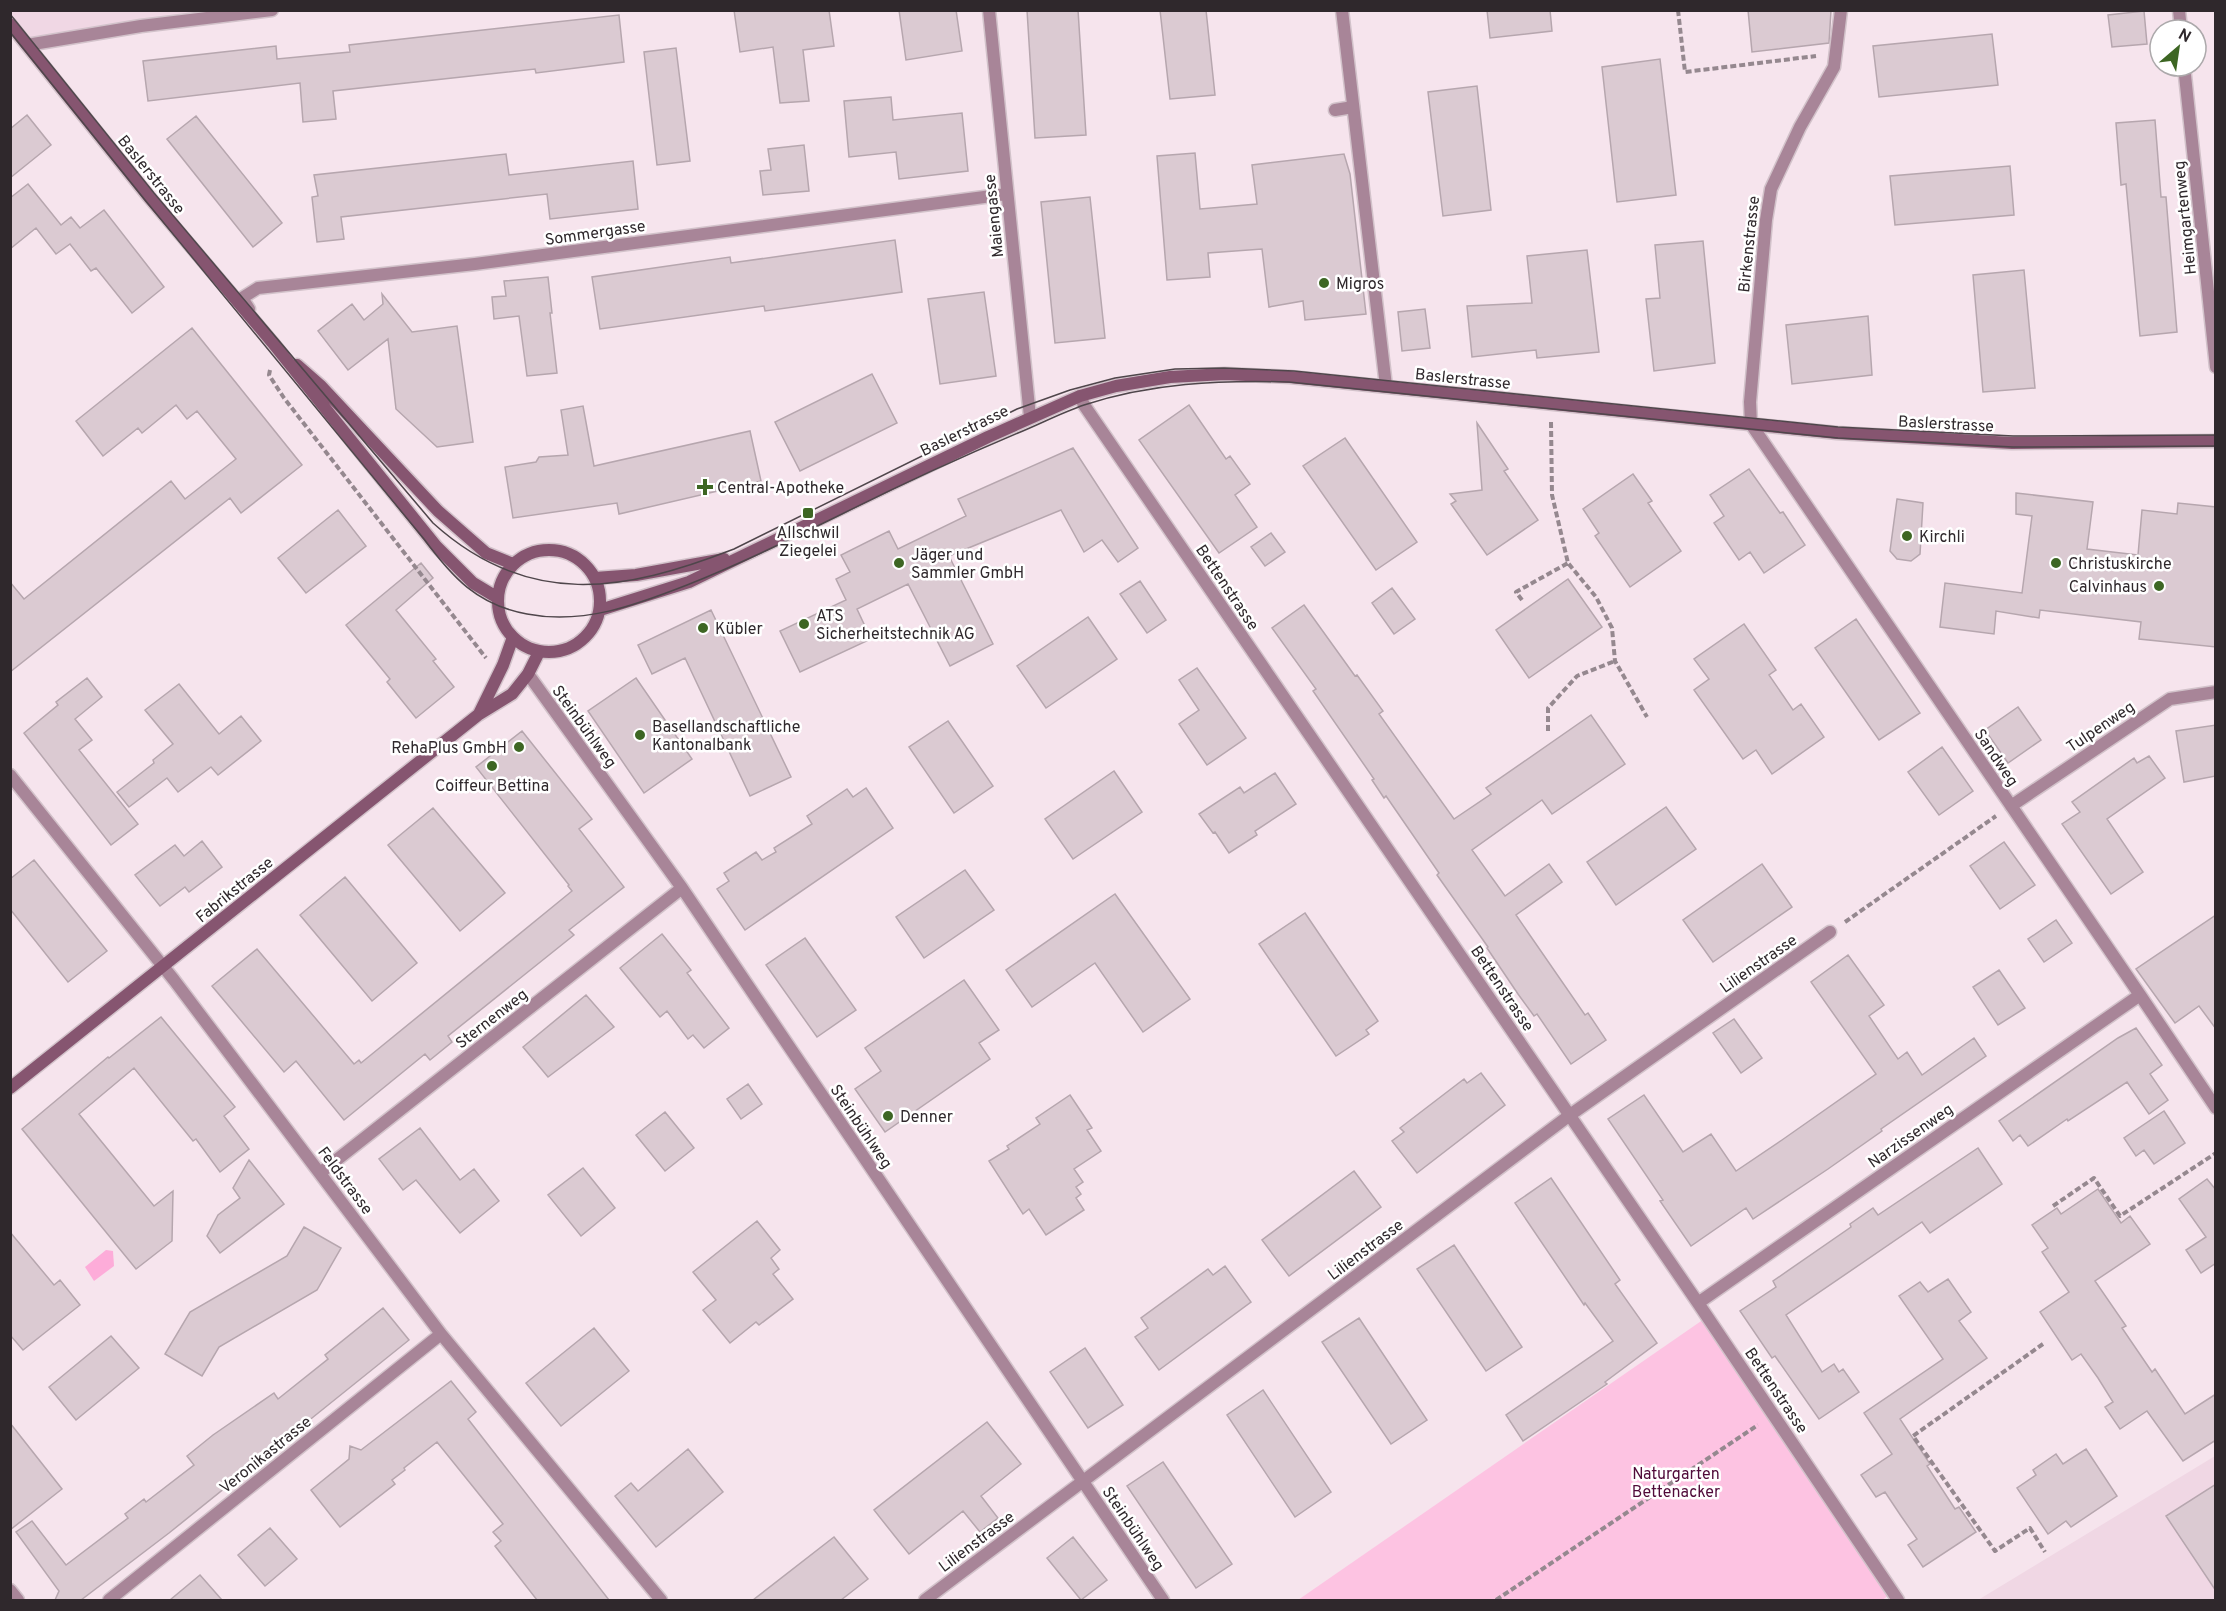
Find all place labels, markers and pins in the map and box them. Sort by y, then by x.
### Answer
place label: Migros [1336,275,1384,295]
marker: Migros [1317,276,1331,290]
place label: Central-Apotheke [717,479,844,499]
marker: Central-Apotheke [698,480,712,494]
marker: Allschwil Ziegelei [801,506,815,520]
place label: Allschwil Ziegelei [776,524,840,562]
place label: Kirchli [1919,528,1965,548]
marker: Kirchli [1900,529,1914,543]
place label: Jäger und Sammler GmbH [911,546,1024,584]
place label: Christuskirche [2068,555,2172,575]
marker: Jäger und Sammler GmbH [892,556,906,570]
marker: Christuskirche [2049,556,2063,570]
place label: Calvinhaus [2069,578,2147,598]
marker: Calvinhaus [2152,579,2166,593]
place label: ATS Sicherheitstechnik AG [816,607,975,645]
marker: ATS Sicherheitstechnik AG [797,617,811,631]
place label: Kübler [715,620,763,640]
marker: Kübler [696,621,710,635]
place label: Basellandschaftliche Kantonalbank [652,718,800,756]
marker: Basellandschaftliche Kantonalbank [633,728,647,742]
place label: RehaPlus GmbH [391,739,507,759]
marker: RehaPlus GmbH [512,740,526,754]
marker: Coiffeur Bettina [485,759,499,773]
place label: Coiffeur Bettina [435,777,549,797]
place label: Denner [900,1108,953,1128]
marker: Denner [881,1109,895,1123]

